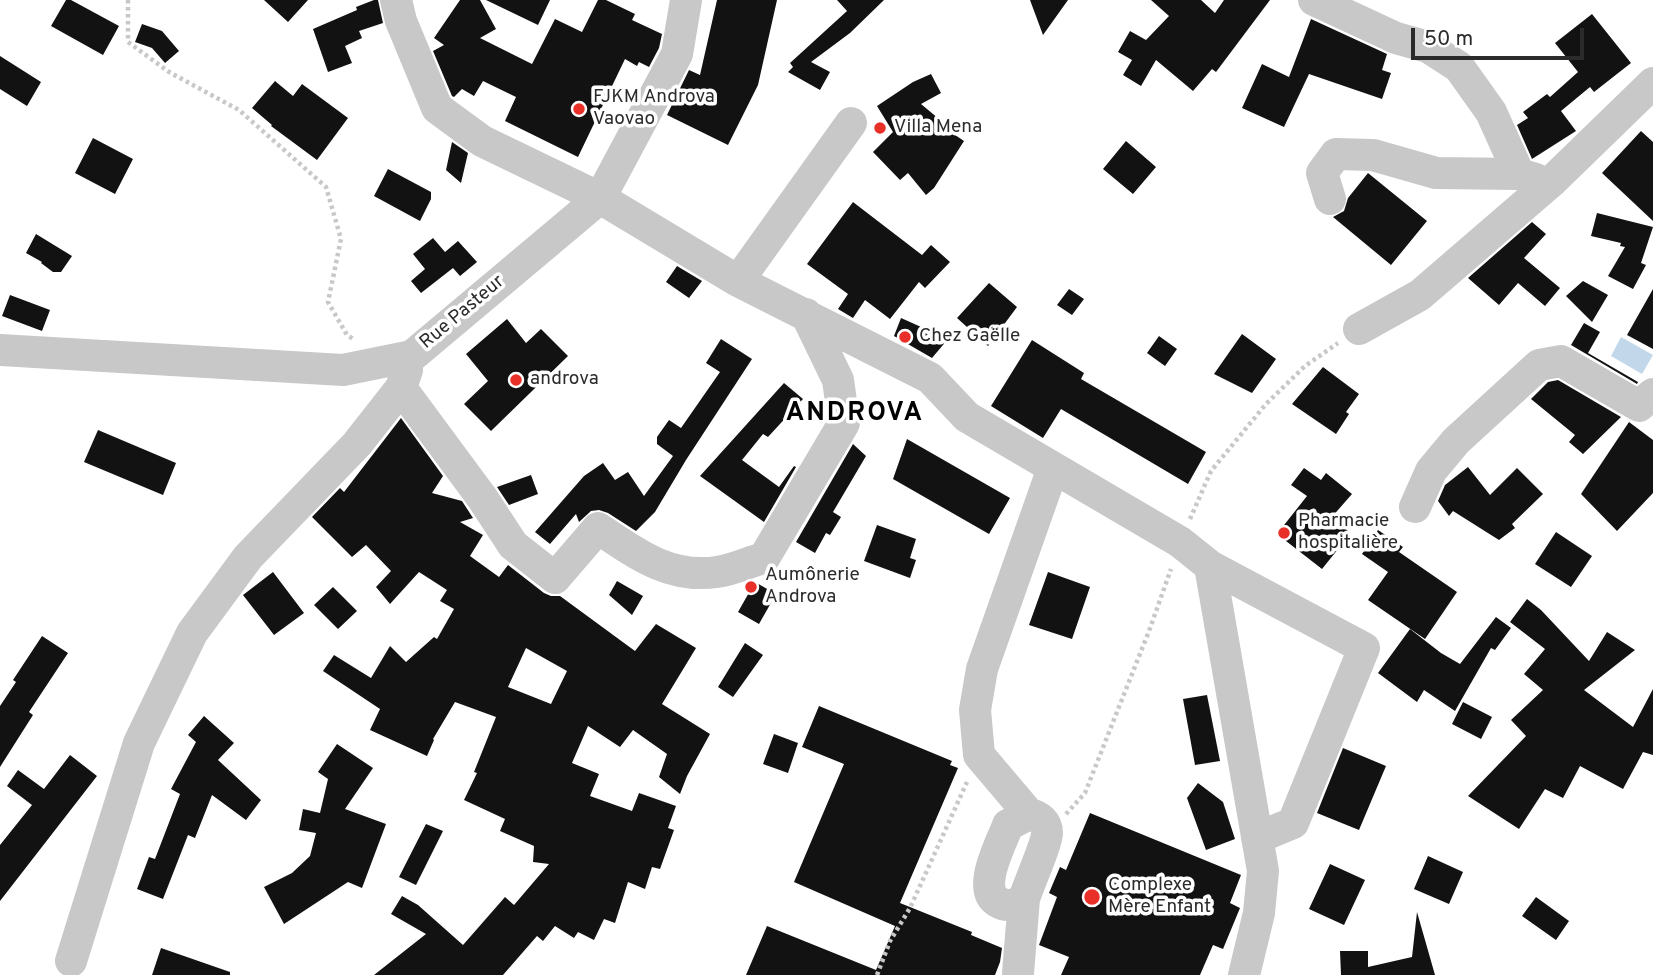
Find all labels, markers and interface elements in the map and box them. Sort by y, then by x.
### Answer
scale bar [1415,14,1588,58]
text: 50 m [1424,26,1473,53]
place label: FJKM Androva Vaovao [593,87,715,131]
marker: FJKM Androva Vaovao [571,101,587,117]
place label: Villa Mena [894,117,982,139]
marker: Villa Mena [872,120,888,136]
street label: Rue Pasteur [416,271,510,355]
place label: Chez Gaëlle [919,326,1020,348]
marker: Chez Gaëlle [897,329,913,345]
place label: androva [530,369,599,391]
marker: androva [508,372,524,388]
district label: ANDROVA [787,399,923,431]
place label: Pharmacie hospitalière [1298,511,1398,555]
marker: Pharmacie hospitalière [1276,525,1292,541]
place label: Aumônerie Androva [765,565,860,609]
marker: Aumônerie Androva [743,579,759,595]
place label: Complexe Mère Enfant [1108,875,1211,919]
marker: Complexe Mère Enfant [1082,887,1102,907]

